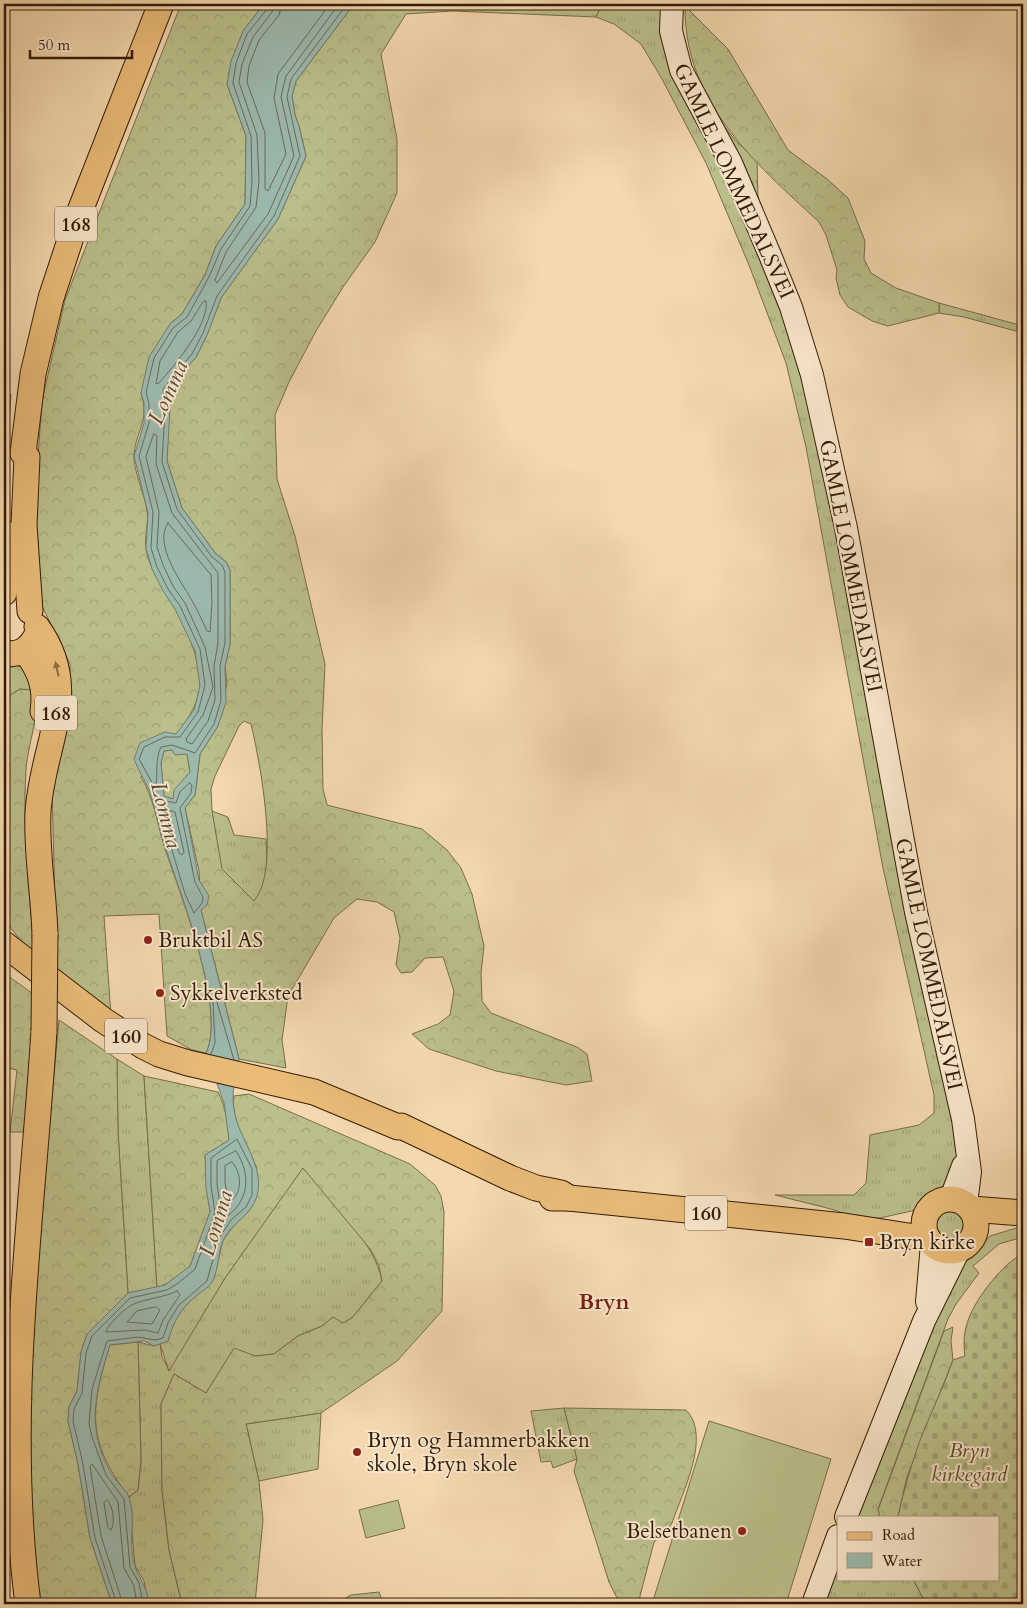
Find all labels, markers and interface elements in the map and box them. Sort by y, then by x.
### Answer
scale bar [30,28,132,60]
text: 50 m [38,35,70,55]
street label: GAMLE LOMMEDALSVEI [666,59,801,304]
road number: 168 [55,206,97,242]
water label: Lomma [141,355,195,429]
street label: GAMLE LOMMEDALSVEI [812,437,889,695]
one-way arrow [53,661,61,676]
road number: 168 [35,696,77,730]
water label: Lomma [143,779,189,852]
street label: GAMLE LOMMEDALSVEI [888,835,969,1093]
place label: Bruktbil AS [158,926,263,955]
marker: Bruktbil AS [142,934,154,946]
place label: Sykkelverksted [170,979,302,1008]
marker: Sykkelverksted [154,987,166,999]
road number: 160 [105,1018,147,1054]
water label: Lomma [192,1187,240,1260]
road number: 160 [685,1196,727,1230]
place label: Bryn kirke [879,1228,975,1257]
marker: Bryn kirke [863,1236,875,1248]
district label: Bryn [578,1287,630,1317]
place label: Bryn og Hammerbakken skole, Bryn skole [367,1426,590,1479]
park label: Bryn kirkegård [931,1436,1008,1489]
marker: Bryn og Hammerbakken skole, Bryn skole [351,1446,363,1458]
legend [837,1516,1000,1580]
place label: Belsetbanen [626,1517,732,1546]
marker: Belsetbanen [736,1525,748,1537]
text: Road [882,1525,915,1545]
text: Water [881,1551,923,1571]

